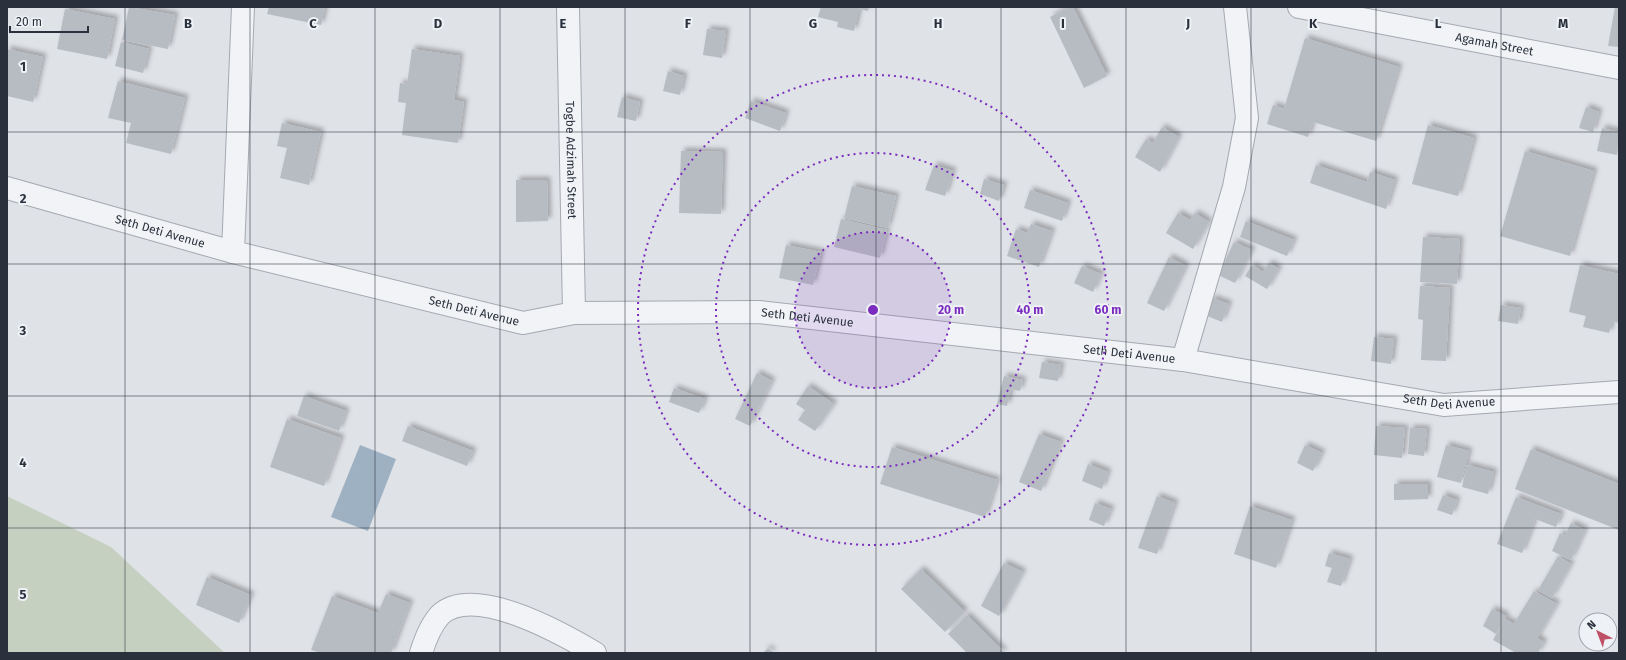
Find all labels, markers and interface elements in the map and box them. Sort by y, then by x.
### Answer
scale bar [10,8,88,34]
text: 20 m [16,15,42,29]
text: B [184,16,192,31]
text: C [309,16,317,31]
text: D [434,16,443,31]
text: E [560,16,567,31]
text: F [685,16,692,31]
text: G [809,16,817,31]
text: H [934,16,942,31]
text: I [1061,16,1065,31]
text: J [1185,16,1190,31]
text: K [1309,16,1318,31]
text: L [1435,16,1442,31]
text: M [1558,16,1568,31]
street label: Agamah Street [1454,30,1535,59]
text: 1 [20,59,26,74]
street label: Togbe Adzimah Street [563,101,579,220]
text: 2 [20,191,27,206]
street label: Seth Deti Avenue [113,212,207,251]
street label: Seth Deti Avenue [427,293,521,329]
centre of rings [866,303,880,317]
text: 20 m [938,303,964,317]
text: 40 m [1017,303,1043,317]
text: 60 m [1095,303,1121,317]
street label: Seth Deti Avenue [760,305,854,330]
text: 3 [19,323,27,338]
street label: Seth Deti Avenue [1082,342,1176,366]
street label: Seth Deti Avenue [1402,391,1496,412]
text: 4 [19,455,27,470]
text: 5 [20,587,27,602]
north arrow [1578,612,1618,652]
text: N [1585,618,1599,632]

